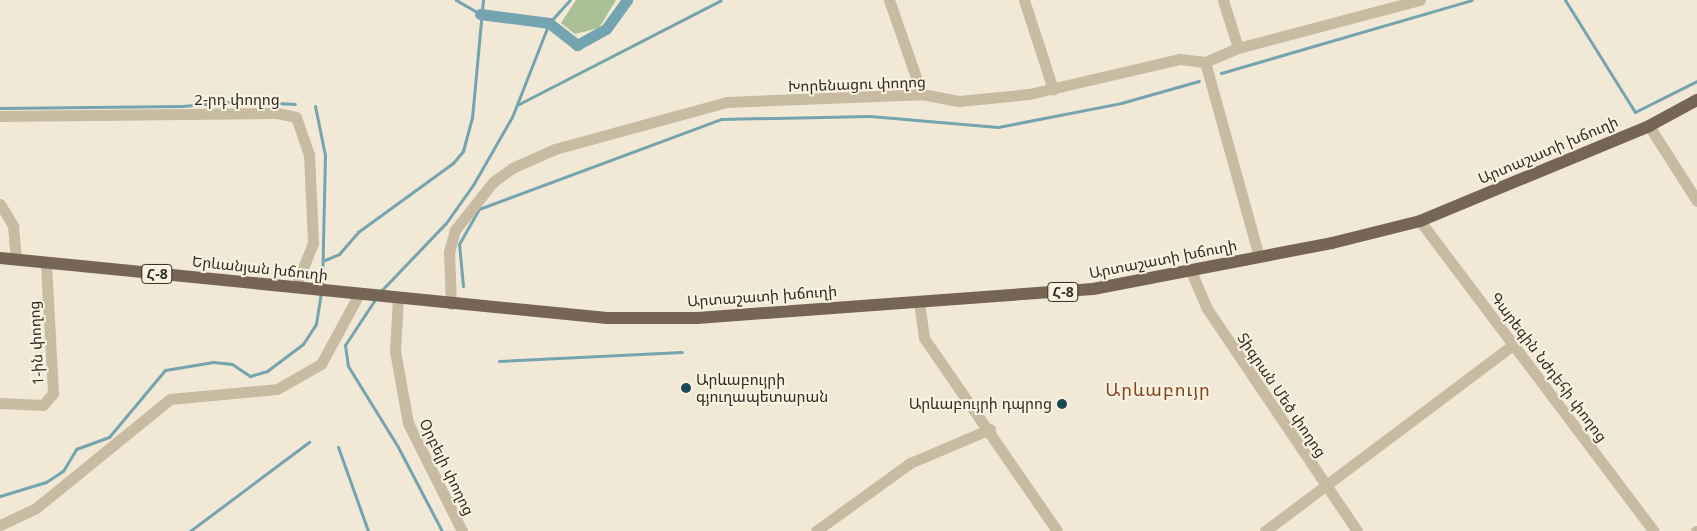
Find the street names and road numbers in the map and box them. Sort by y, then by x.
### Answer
street label: Խորենացու փողոց [788,73,926,95]
street label: 2-րդ փողոց [194,91,280,109]
street label: Արտաշատի խճուղի [1475,112,1621,188]
street label: Արտաշատի խճուղի [1087,236,1239,282]
street label: Երևանյան խճուղի [191,252,329,284]
road number: Հ-8 [141,262,173,286]
road number: Հ-8 [1047,280,1079,304]
street label: Արտաշատի խճուղի [686,282,838,310]
street label: Գարեգին Նժդեհի փողոց [1487,289,1611,445]
street label: 1-ին փողոց [25,300,47,386]
street label: Տիգրան Մեծ փողոց [1234,329,1330,461]
street label: Օրբելի փողոց [416,416,478,518]

